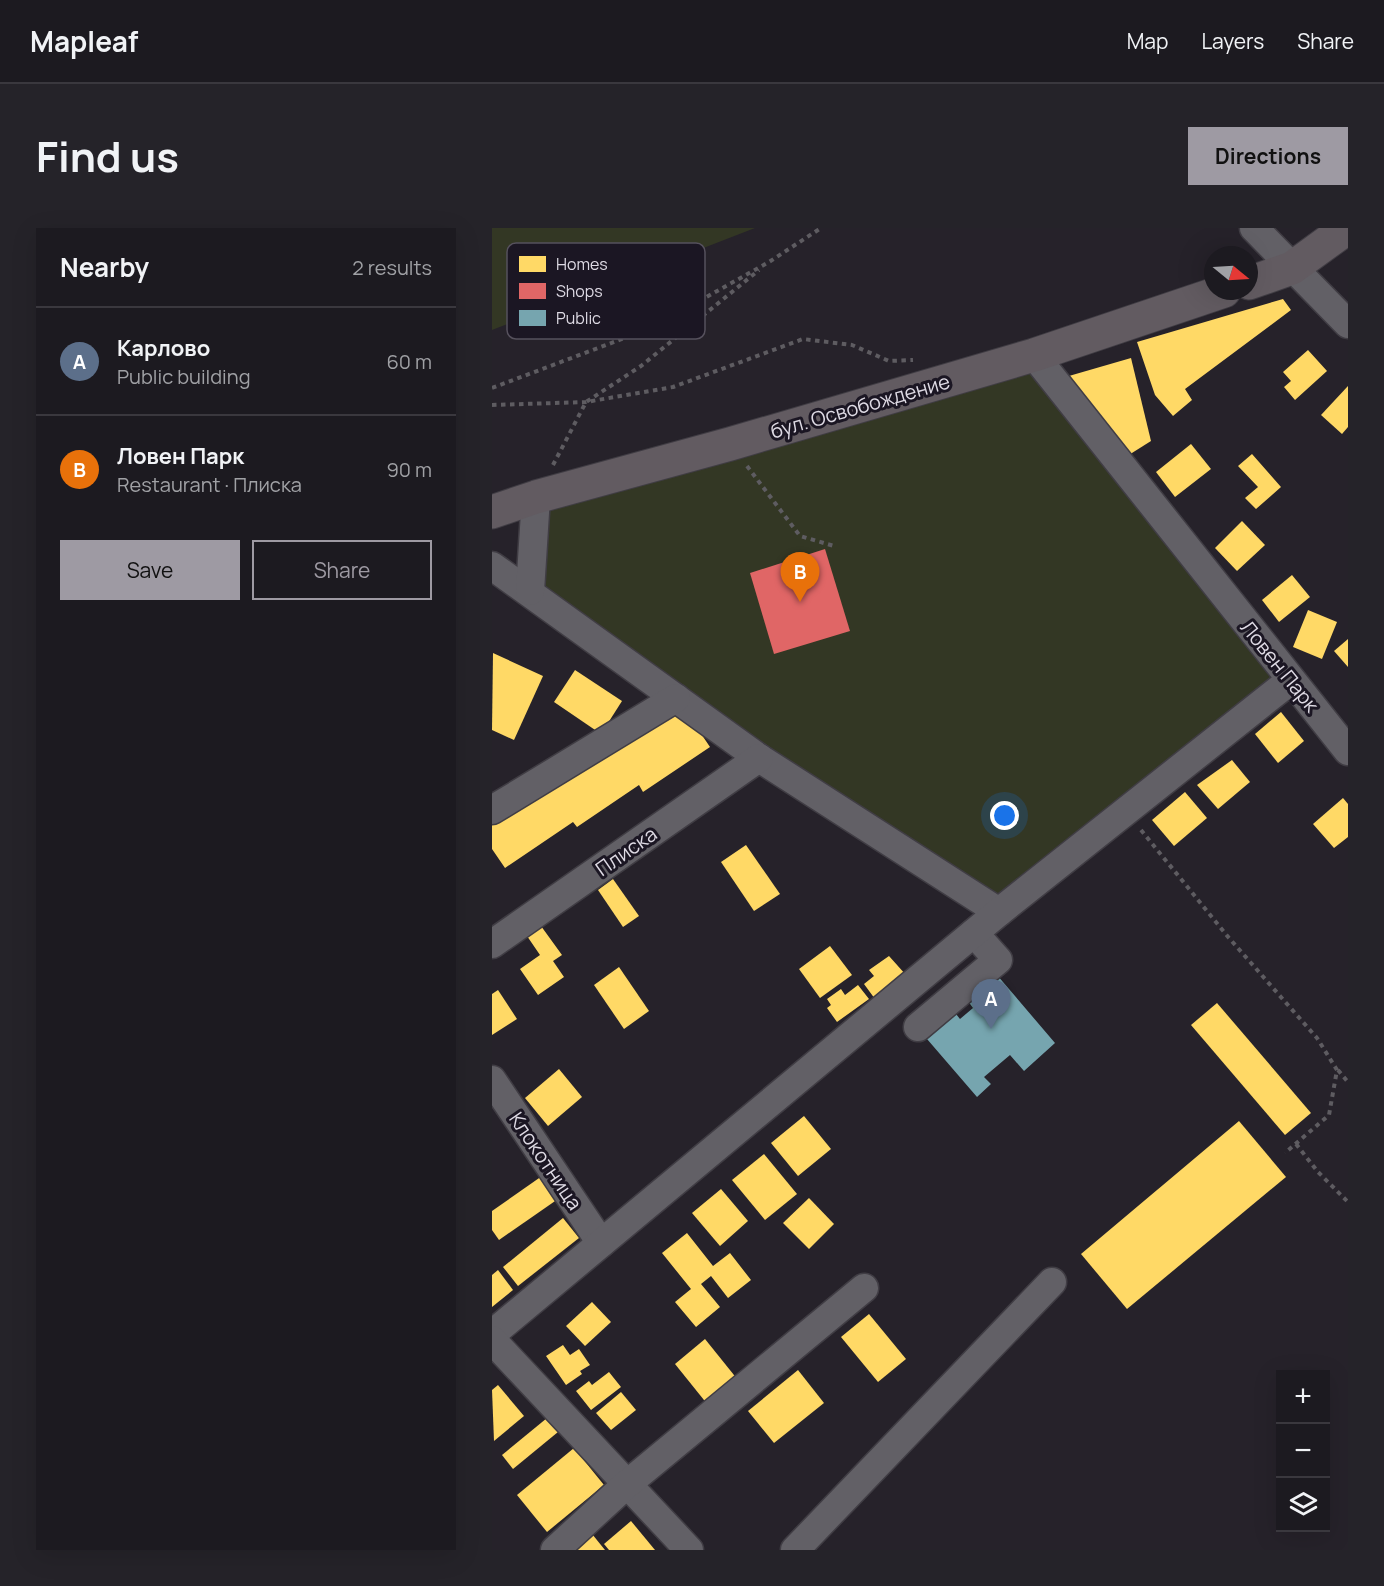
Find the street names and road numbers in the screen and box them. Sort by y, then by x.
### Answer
street label: бул. Освобождение [767,367,953,445]
street label: Ловен Парк [1235,614,1326,718]
street label: Плиска [590,820,662,882]
street label: Клокотница [503,1107,589,1215]

